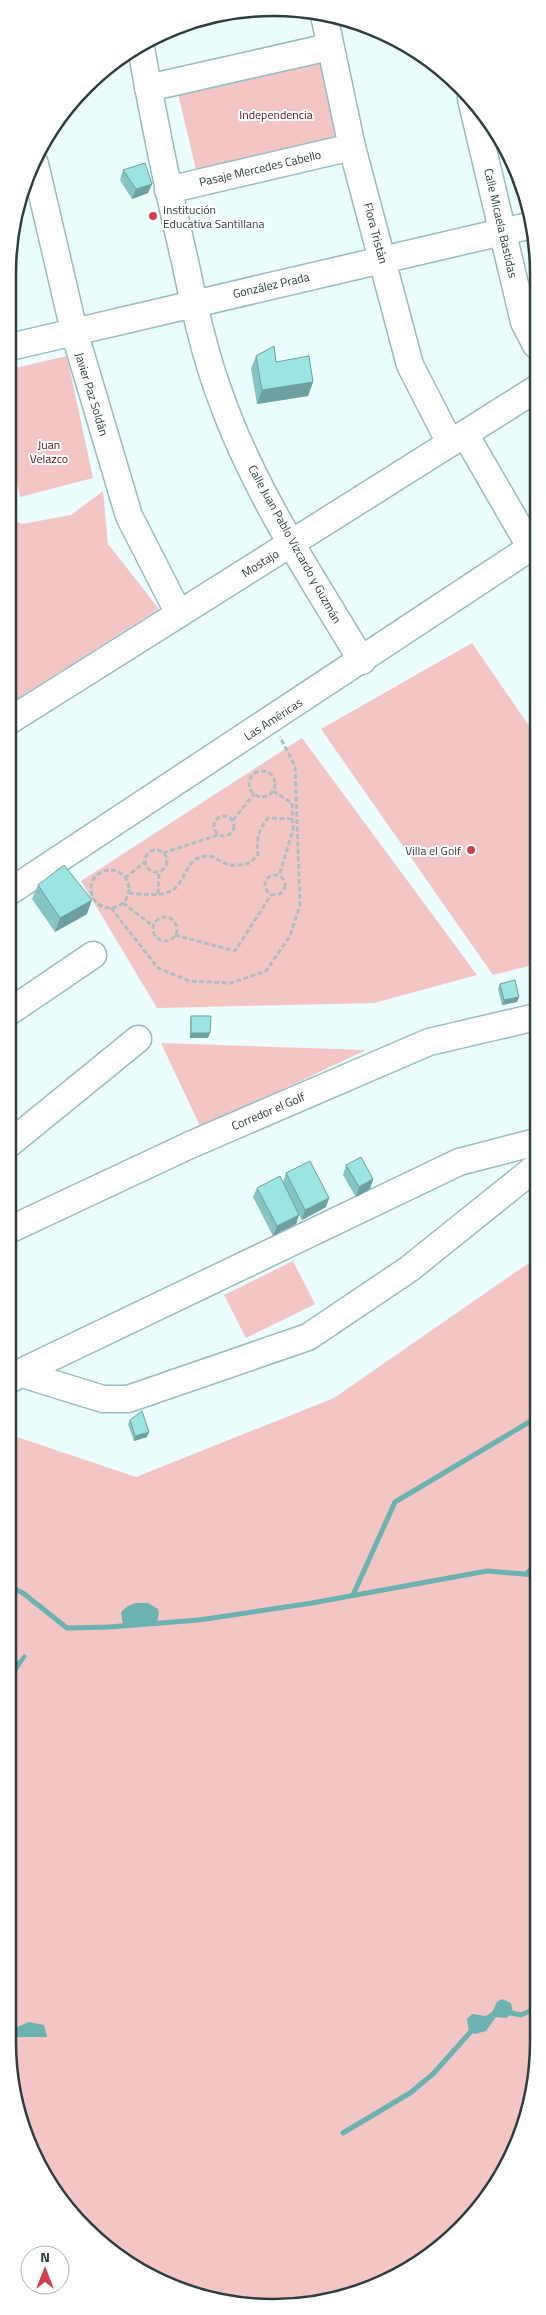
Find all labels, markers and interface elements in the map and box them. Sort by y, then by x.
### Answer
park label: Independencia [239,105,313,124]
street label: Pasaje Mercedes Cabello [197,145,323,191]
street label: Calle Micaela Bastidas [479,166,523,280]
place label: Institución Educativa Santillana [163,200,264,233]
street label: Flora Tristán [359,200,393,266]
marker: Institución Educativa Santillana [147,210,159,222]
street label: González Prada [231,267,311,303]
street label: Javier Paz Soldán [70,350,114,438]
park label: Juan Velazco [30,435,68,468]
street label: Calle Juan Pablo Vizcardo y Guzmán [243,461,347,627]
street label: Mostajo [238,544,282,582]
street label: Las Américas [240,693,307,745]
place label: Villa el Golf [405,841,461,860]
marker: Villa el Golf [465,844,477,856]
street label: Corredor el Golf [228,1087,308,1135]
north arrow [20,2245,70,2295]
text: N [40,2246,50,2267]

